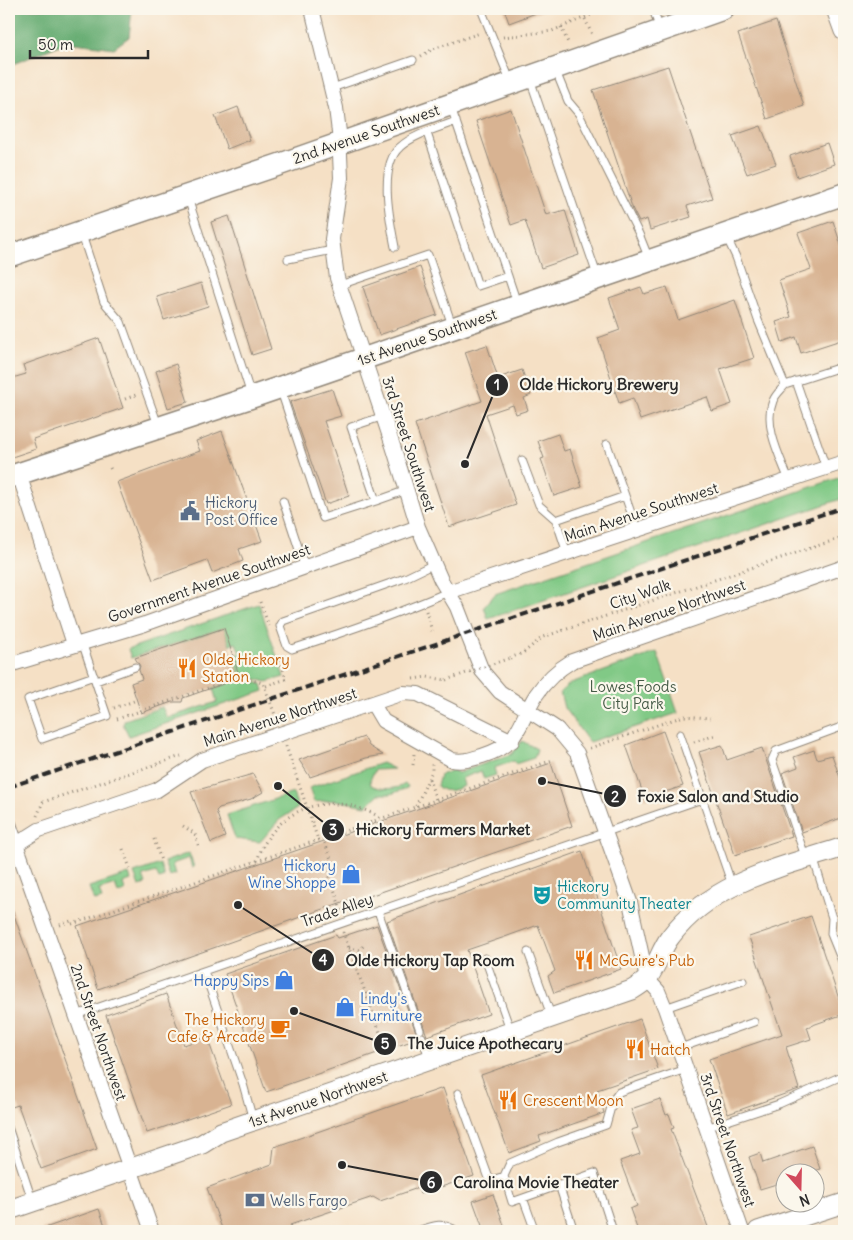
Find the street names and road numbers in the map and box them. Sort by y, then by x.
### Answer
street label: 2nd Avenue Southwest [290,100,442,168]
street label: 1st Avenue Southwest [355,304,499,370]
street label: 3rd Street Southwest [378,374,440,514]
street label: Main Avenue Southwest [562,478,720,546]
street label: Government Avenue Southwest [105,539,313,627]
street label: Main Avenue Northwest [590,575,748,645]
street label: City Walk [607,575,673,613]
street label: Main Avenue Northwest [201,683,359,751]
street label: Trade Alley [299,889,375,931]
street label: 2nd Street Northwest [67,961,131,1103]
street label: 1st Avenue Northwest [246,1066,390,1132]
street label: 3rd Street Northwest [696,1070,760,1210]

